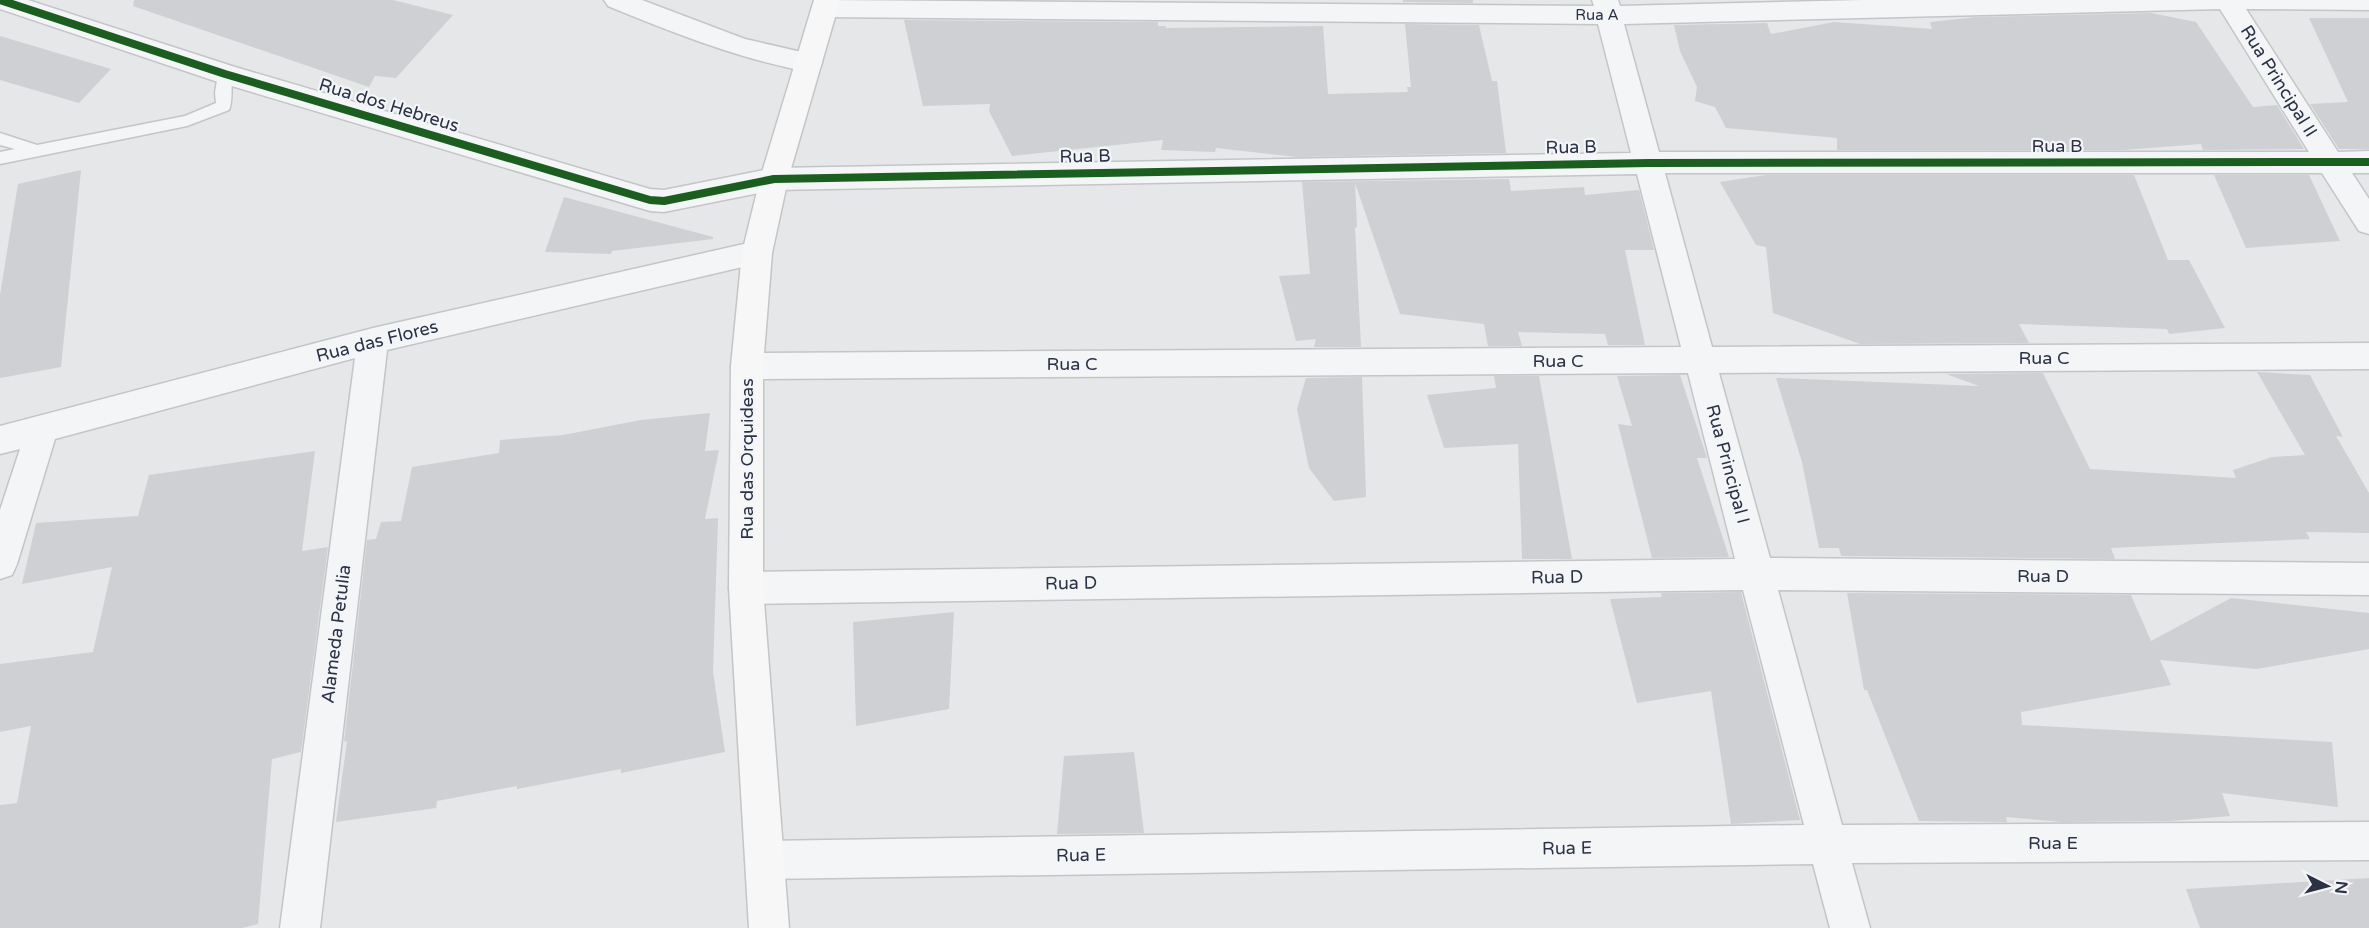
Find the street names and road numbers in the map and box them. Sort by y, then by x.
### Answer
street label: Rua A [1575,6,1619,24]
street label: Rua Principal II [2236,21,2322,141]
street label: Rua dos Hebreus [316,73,462,137]
street label: Rua B [2031,135,2083,157]
street label: Rua B [1545,136,1597,158]
street label: Rua B [1059,145,1111,167]
street label: Rua das Flores [314,315,440,367]
street label: Rua C [2018,347,2070,369]
street label: Rua C [1532,350,1584,372]
street label: Rua C [1046,353,1098,375]
street label: Rua das Orquideas [736,378,758,540]
street label: Rua Principal I [1701,402,1755,526]
street label: Alameda Petulia [317,563,355,705]
street label: Rua D [2017,565,2069,587]
street label: Rua D [1531,566,1583,588]
street label: Rua D [1045,572,1097,594]
street label: Rua E [2028,832,2078,854]
street label: Rua E [1542,837,1592,859]
street label: Rua E [1056,844,1106,866]

